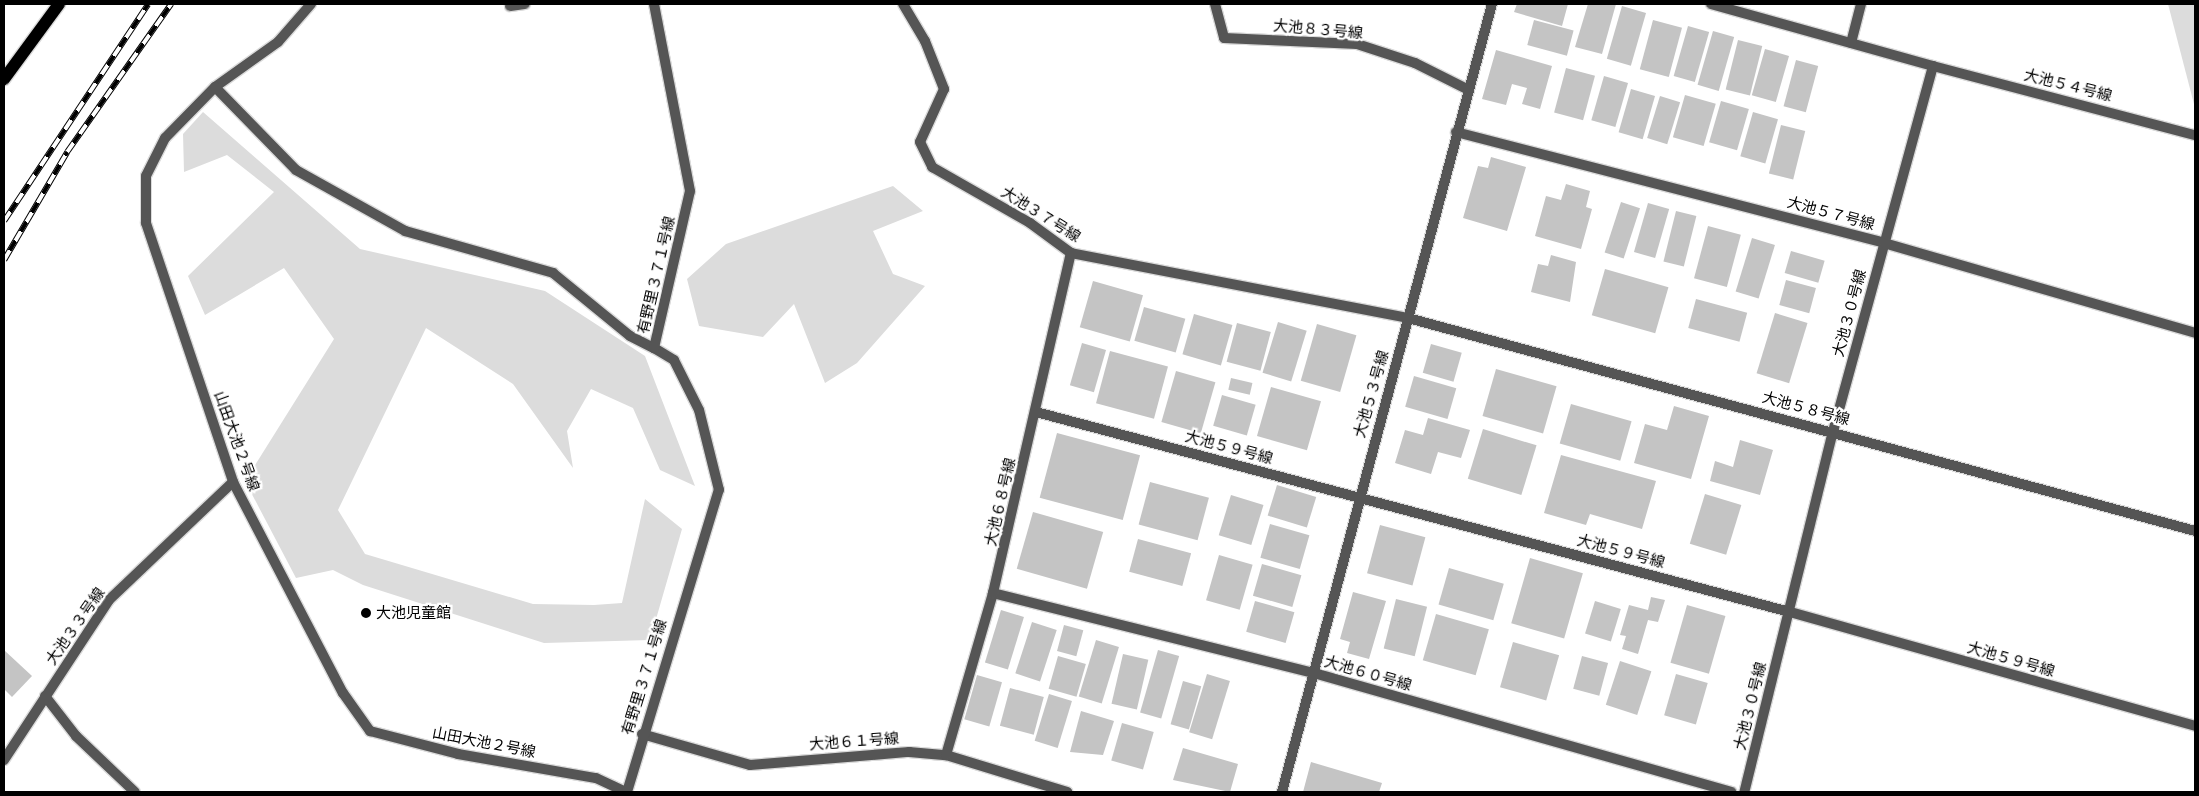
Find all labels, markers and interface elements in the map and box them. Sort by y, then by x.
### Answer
street label: 大池８３号線 [1272,16,1364,42]
street label: 大池５４号線 [2022,65,2114,105]
street label: 大池３７号線 [998,183,1084,245]
street label: 大池５７号線 [1785,193,1877,233]
street label: 有野里３７１号線 [634,215,678,335]
street label: 大池３０号線 [1829,267,1869,359]
street label: 大池５３号線 [1350,348,1392,440]
street label: 大池５８号線 [1760,388,1852,428]
street label: 山田大池２号線 [211,389,263,493]
street label: 大池５９号線 [1183,427,1275,467]
street label: 大池６８号線 [981,456,1019,548]
street label: 大池５９号線 [1575,531,1667,571]
street label: 大池３３号線 [42,584,108,668]
place label: 大池児童館 [376,604,451,622]
marker: 大池児童館 [360,607,372,619]
street label: 有野里３７１号線 [618,617,670,737]
street label: 大池５９号線 [1965,638,2057,680]
street label: 大池６０号線 [1322,652,1414,694]
street label: 大池３０号線 [1730,660,1770,752]
street label: 山田大池２号線 [431,723,537,761]
street label: 大池６１号線 [808,729,900,753]

